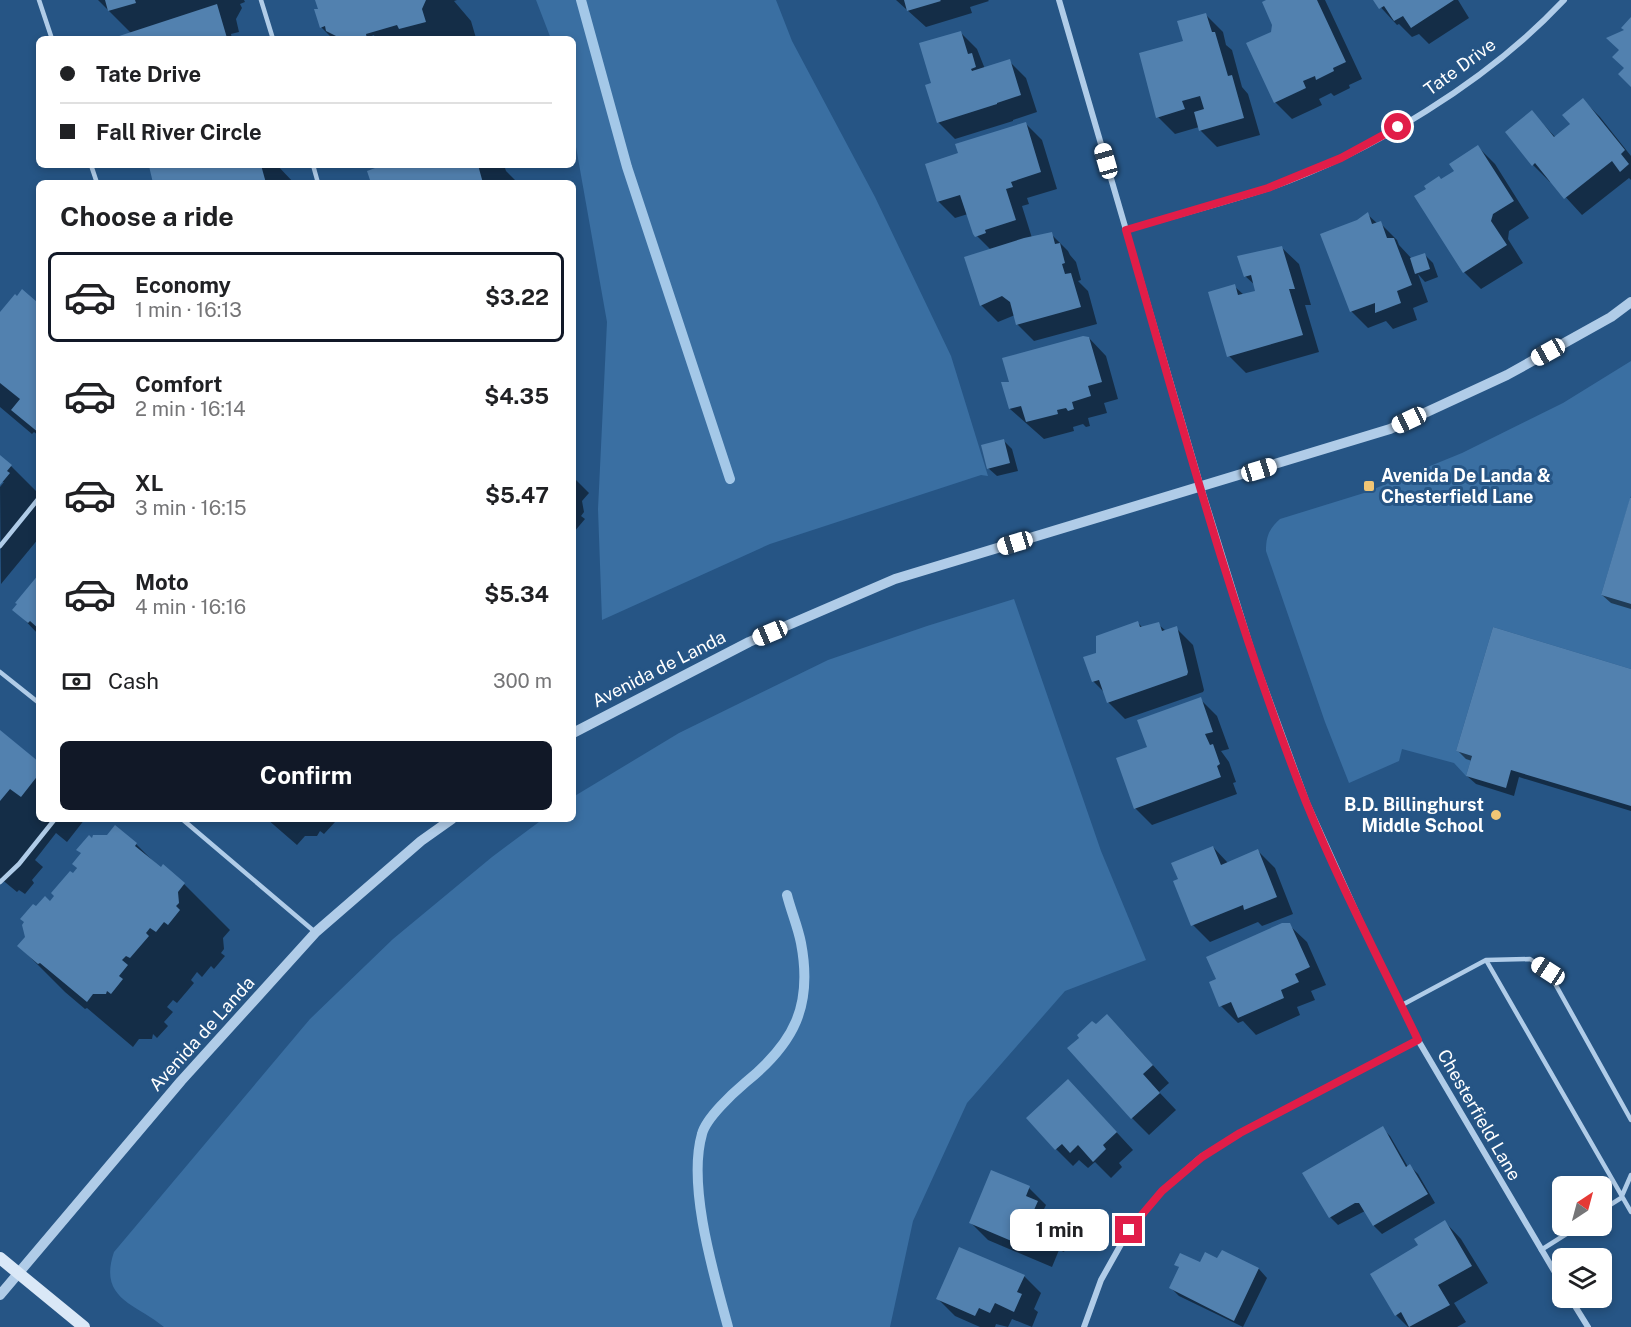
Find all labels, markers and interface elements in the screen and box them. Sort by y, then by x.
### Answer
street label: Tate Drive [1420,34,1500,100]
text: Tate Drive [96,61,201,87]
route start [1384,113,1411,140]
text: Fall River Circle [96,119,262,145]
car [1092,141,1120,181]
text: Choose a ride [60,200,234,232]
icon: car [63,270,117,324]
text: Economy [135,272,231,298]
text: $3.22 [485,284,549,310]
text: 1 min · 16:13 [135,298,242,322]
car [1528,335,1568,369]
icon: car [63,369,117,423]
text: Comfort [135,371,222,397]
text: $4.35 [484,383,549,409]
text: 2 min · 16:14 [135,397,246,421]
car [1389,404,1429,436]
car [1239,456,1279,484]
place label: Avenida De Landa & Chesterfield Lane [1381,465,1551,507]
icon: car [63,468,117,522]
text: XL [135,470,163,496]
marker: Avenida De Landa & Chesterfield Lane [1362,479,1376,493]
text: $5.47 [485,482,549,508]
text: 3 min · 16:15 [135,496,247,520]
car [995,529,1035,557]
icon: car [63,567,117,621]
text: Moto [135,569,189,595]
text: $5.34 [484,581,549,607]
text: 4 min · 16:16 [135,595,246,619]
car [750,618,790,648]
street label: Avenida de Landa [589,626,729,711]
icon: cash [60,665,93,698]
text: Cash [108,668,159,694]
text: 300 m [493,669,552,693]
button: Confirm [60,741,552,810]
place label: B.D. Billinghurst Middle School [1344,794,1484,836]
marker: B.D. Billinghurst Middle School [1489,808,1503,822]
car [1528,954,1568,988]
street label: Avenida de Landa [145,972,259,1095]
street label: Chesterfield Lane [1433,1045,1526,1184]
north arrow [1552,1176,1612,1236]
map controls [1552,1176,1612,1308]
callout: 1 min [1009,1209,1108,1251]
route end [1115,1216,1142,1243]
text: 1 min [1035,1218,1084,1242]
button: layers [1552,1248,1612,1308]

